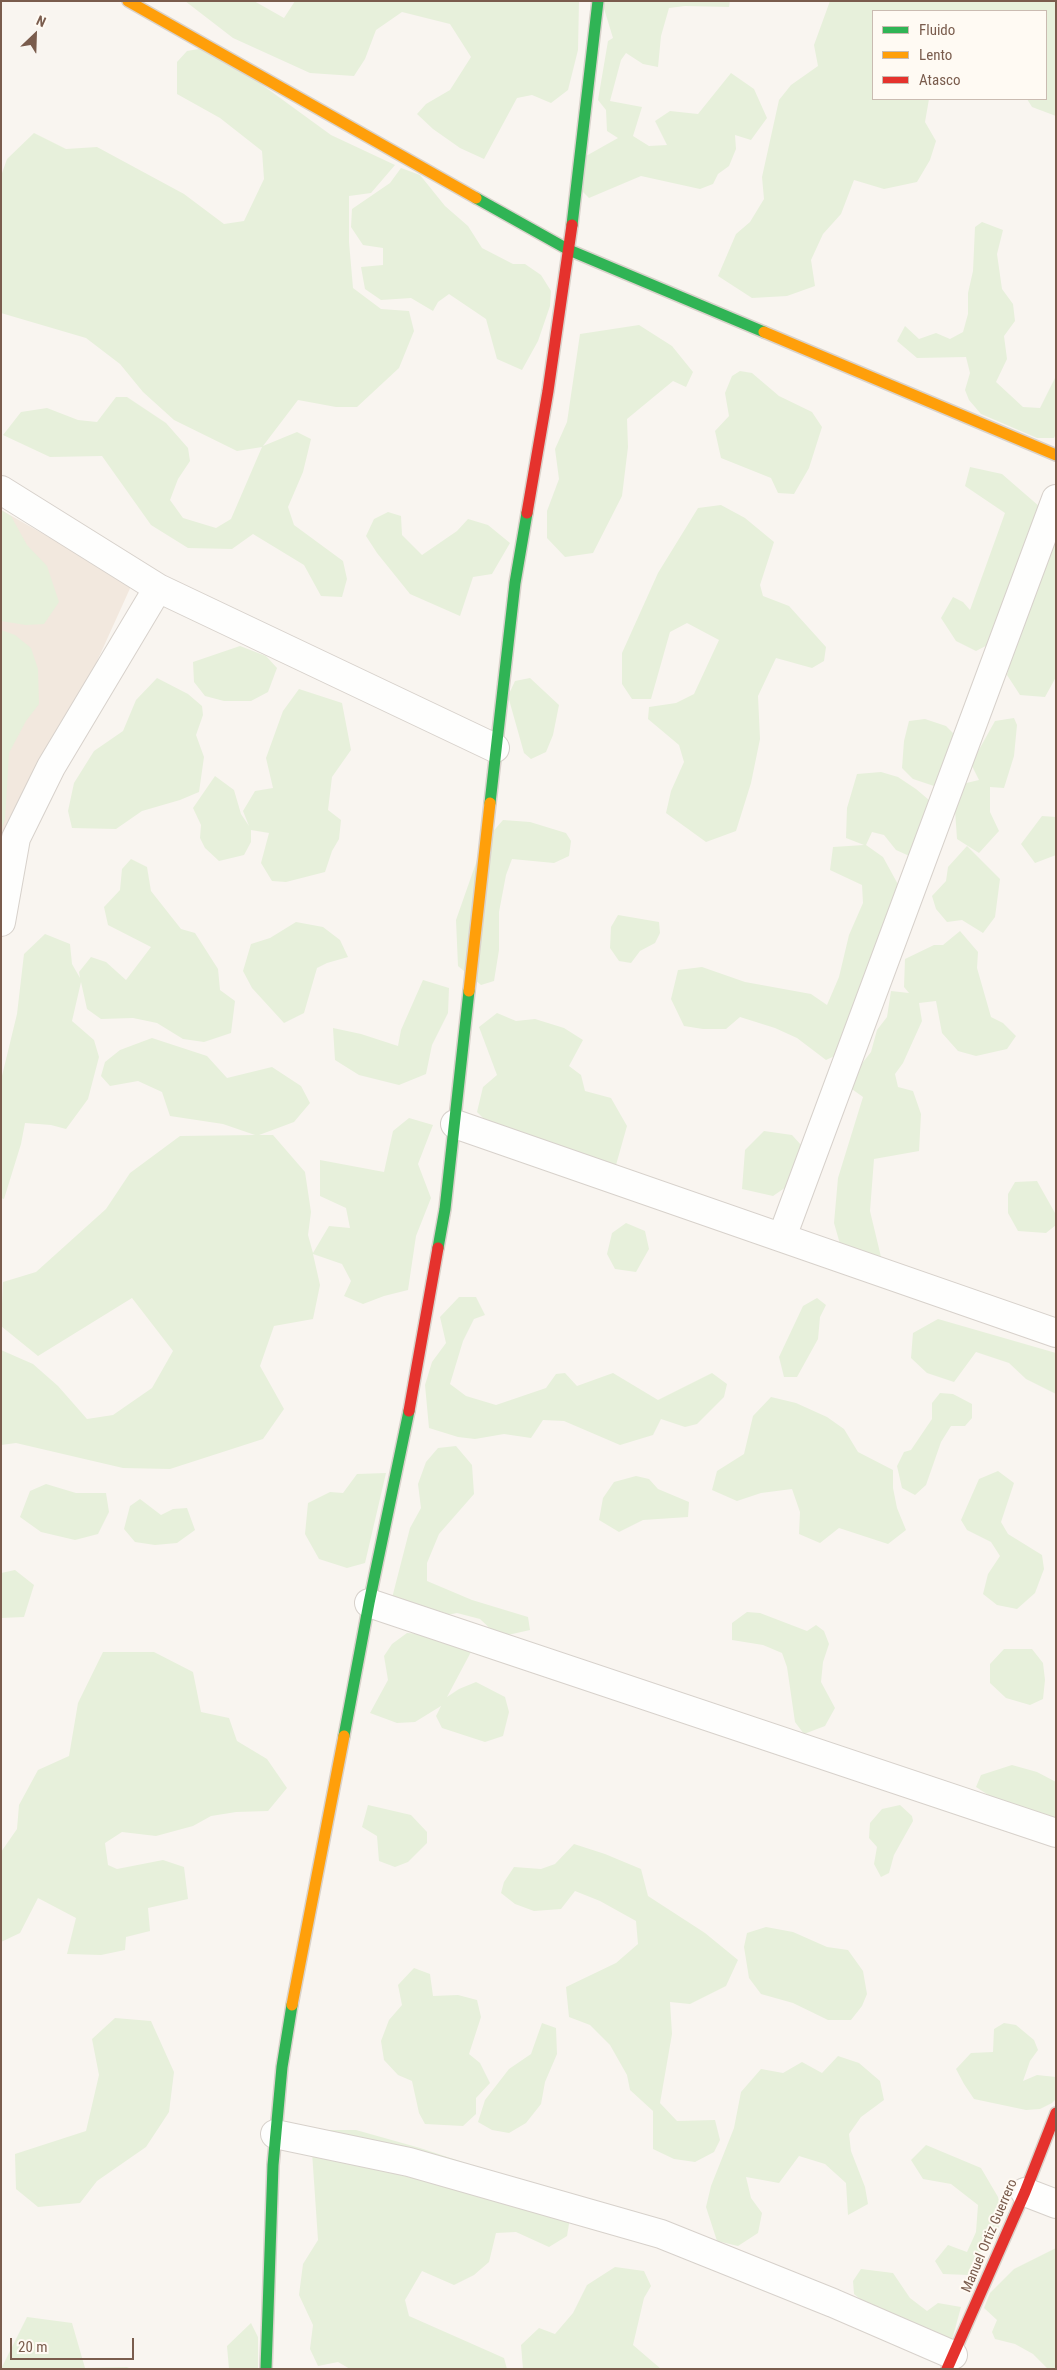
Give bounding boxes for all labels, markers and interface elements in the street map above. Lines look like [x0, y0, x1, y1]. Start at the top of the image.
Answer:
north arrow [10, 10, 60, 60]
legend [872, 10, 1047, 100]
text: N [34, 12, 48, 30]
text: Fluido [919, 21, 955, 39]
text: Lento [919, 46, 952, 64]
text: Atasco [919, 71, 960, 89]
street label: Manuel Ortiz Guerrero [959, 2177, 1021, 2295]
scale bar [12, 2328, 136, 2360]
text: 20 m [18, 2338, 48, 2356]

